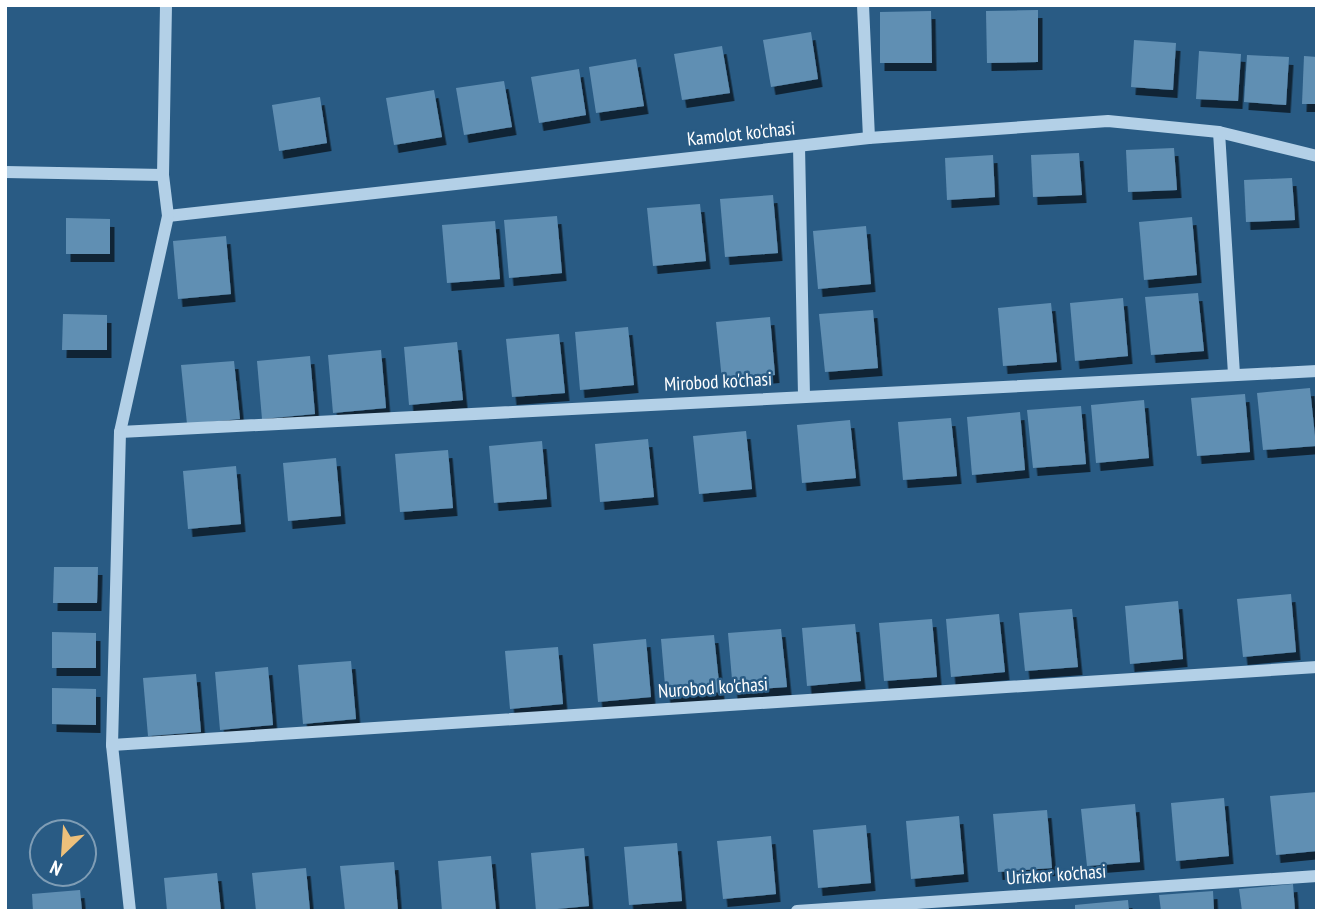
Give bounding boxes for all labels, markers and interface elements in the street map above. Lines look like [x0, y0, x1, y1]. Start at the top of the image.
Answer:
street label: Kamolot ko'chasi [686, 115, 796, 151]
street label: Mirobod ko'chasi [663, 366, 773, 396]
street label: Nurobod ko'chasi [657, 671, 769, 703]
north arrow [28, 818, 98, 888]
text: N [46, 855, 66, 881]
street label: Urizkor ko'chasi [1005, 859, 1107, 889]

